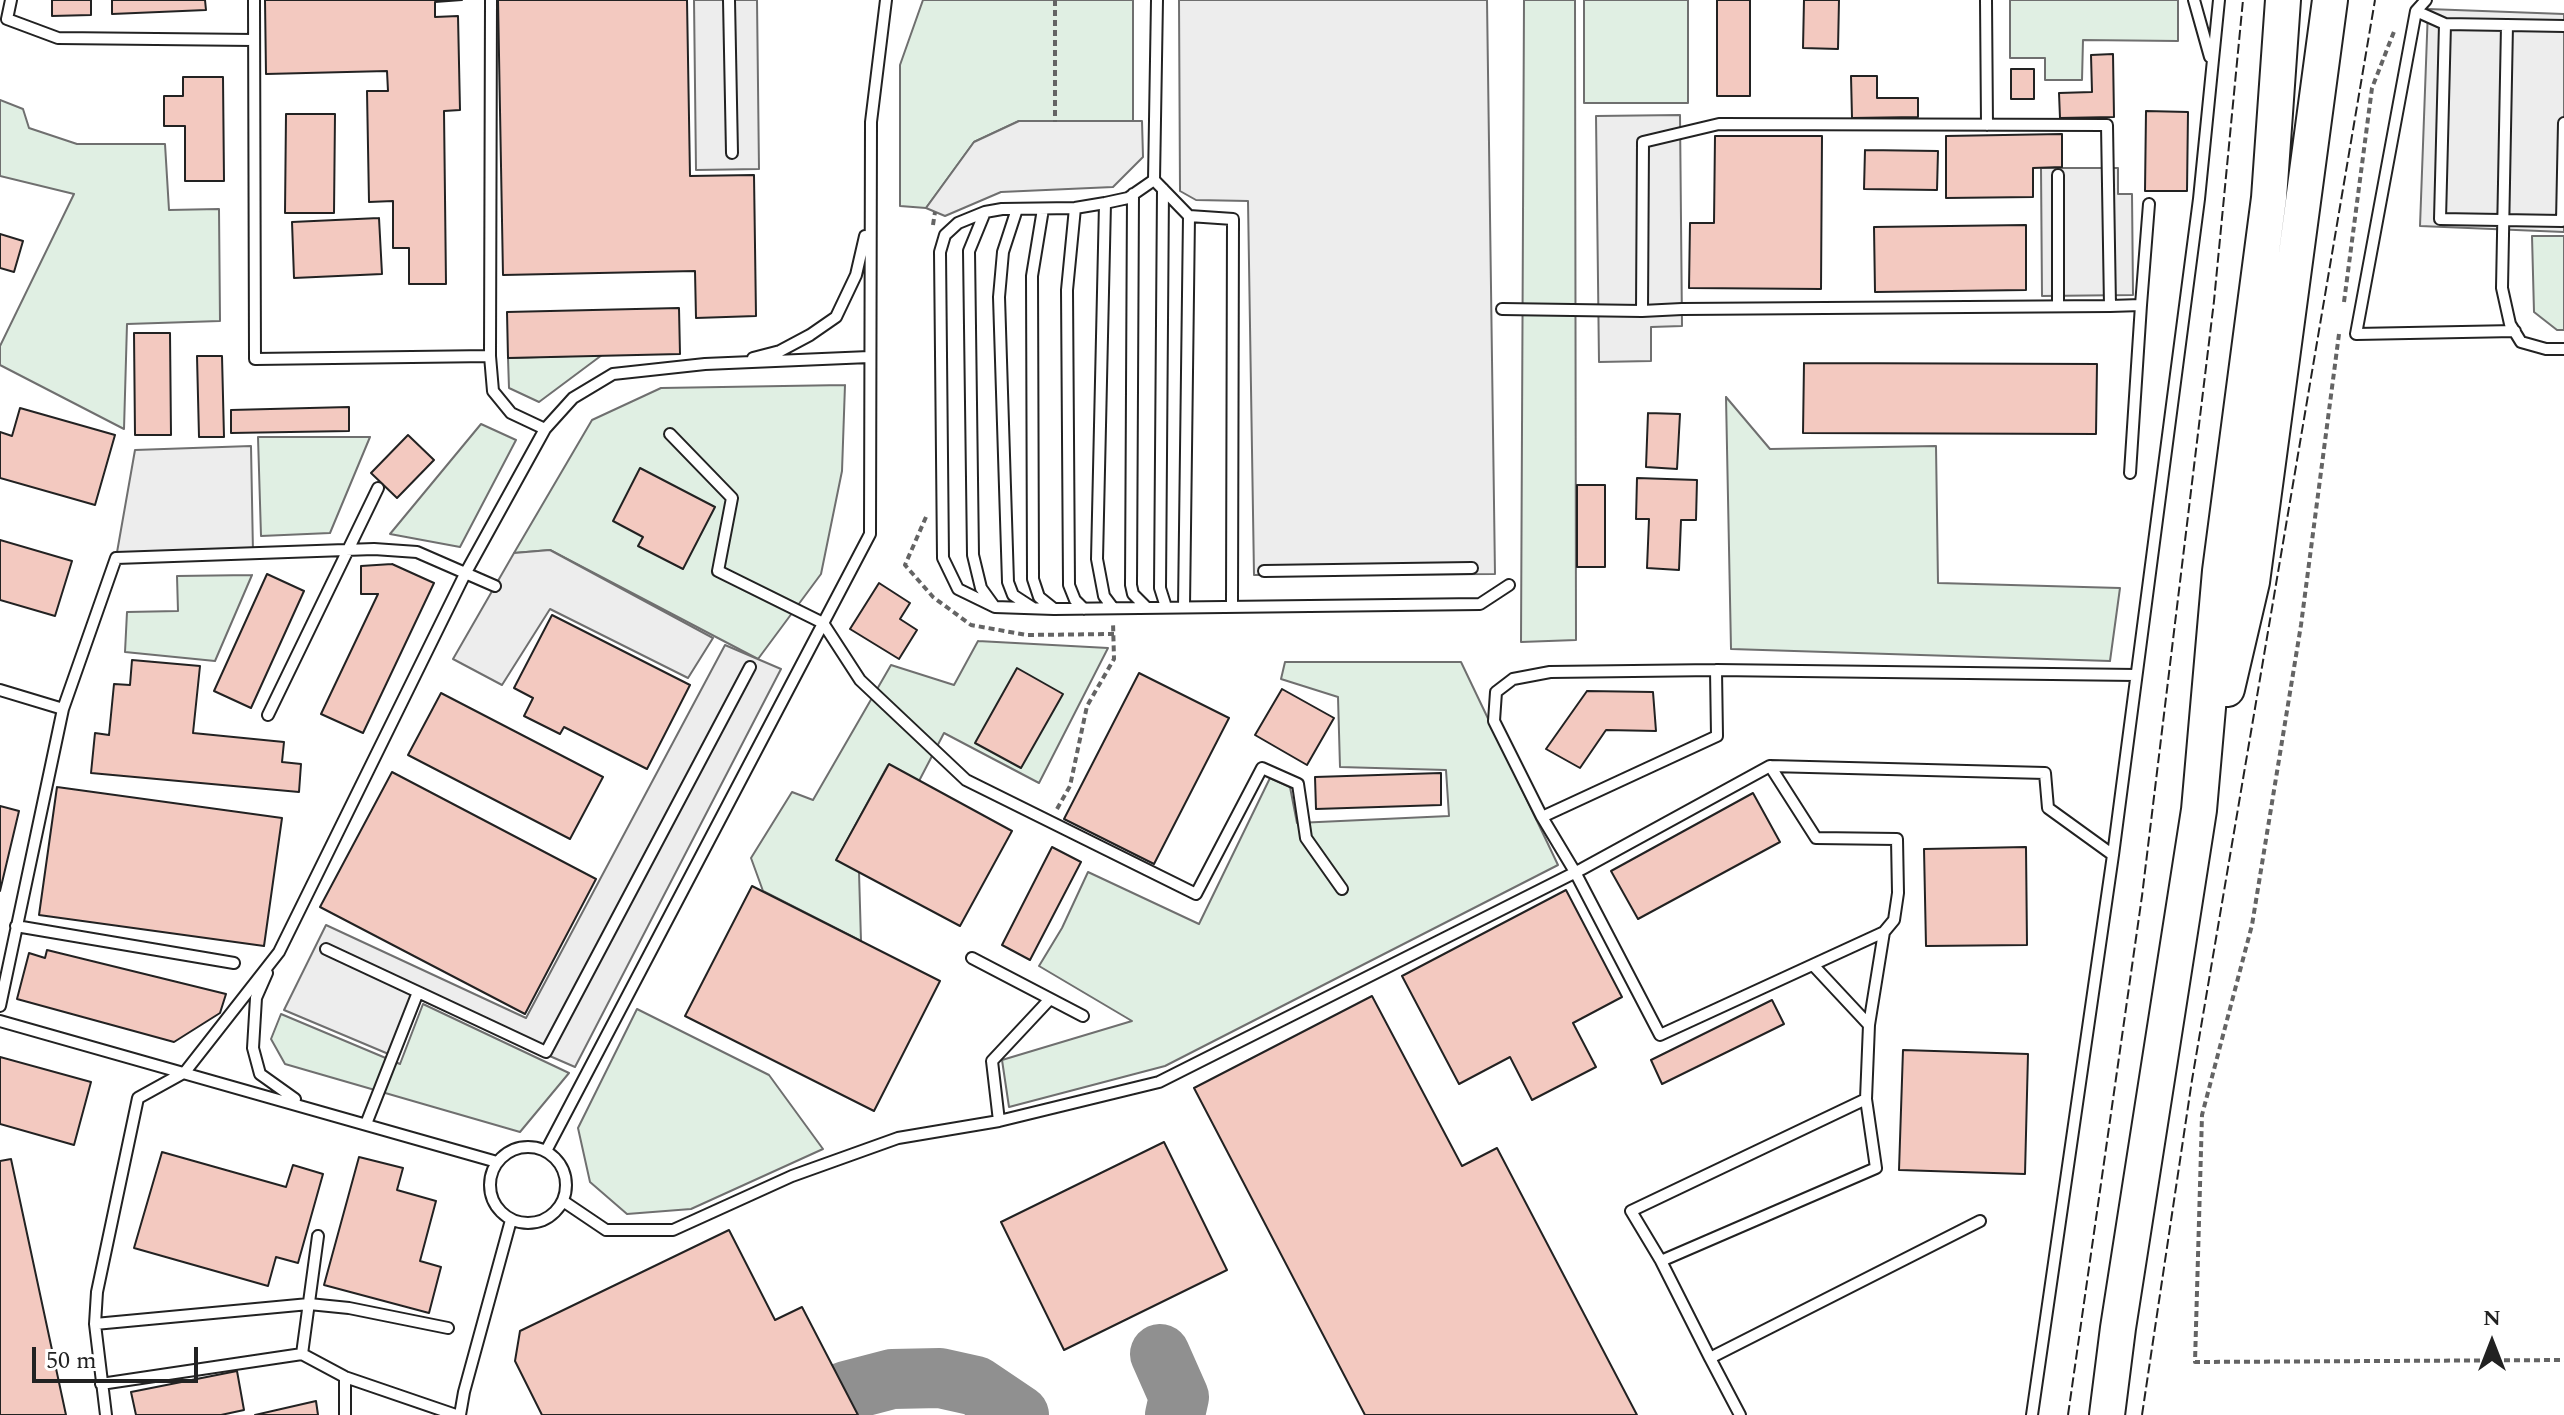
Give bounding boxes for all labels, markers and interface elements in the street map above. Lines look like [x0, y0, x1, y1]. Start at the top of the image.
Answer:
text: N [2483, 1302, 2501, 1335]
north arrow [2452, 1303, 2532, 1383]
scale bar [36, 1331, 202, 1381]
text: 50 m [46, 1343, 97, 1379]

